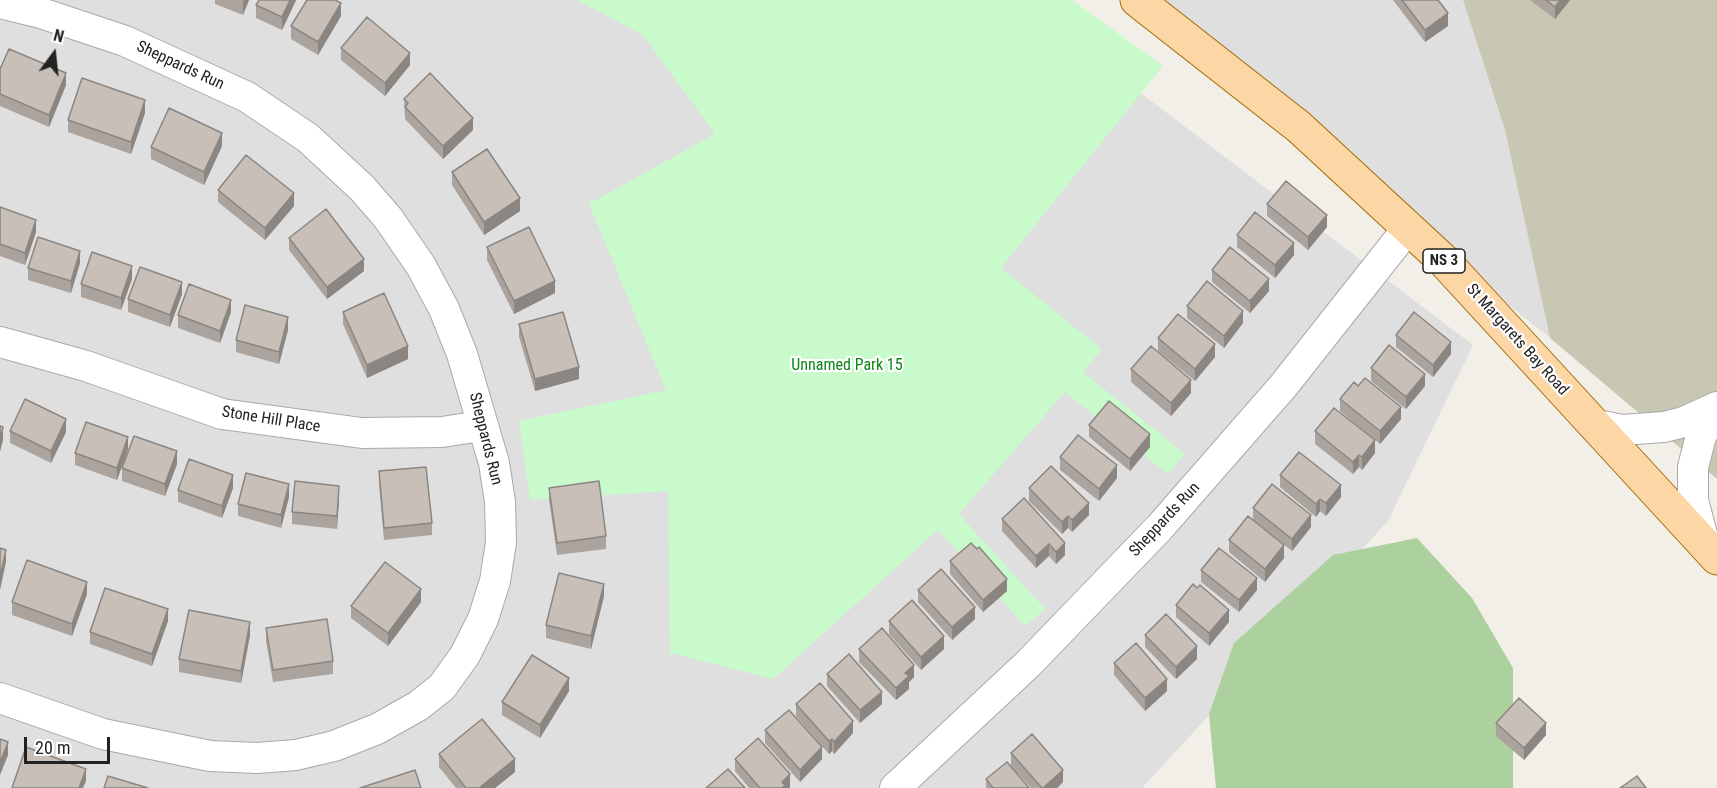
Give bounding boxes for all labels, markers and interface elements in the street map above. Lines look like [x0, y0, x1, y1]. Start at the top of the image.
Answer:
north arrow [24, 24, 84, 84]
text: N [52, 26, 66, 47]
street label: Sheppards Run [133, 37, 227, 95]
road number: NS 3 [1423, 249, 1465, 273]
street label: St Margarets Bay Road [1462, 280, 1572, 400]
park label: Unnamed Park 15 [791, 356, 903, 376]
street label: Sheppards Run [464, 391, 506, 487]
street label: Stone Hill Place [220, 403, 322, 437]
street label: Sheppards Run [1126, 479, 1204, 561]
scale bar [27, 725, 112, 763]
text: 20 m [35, 737, 70, 758]

